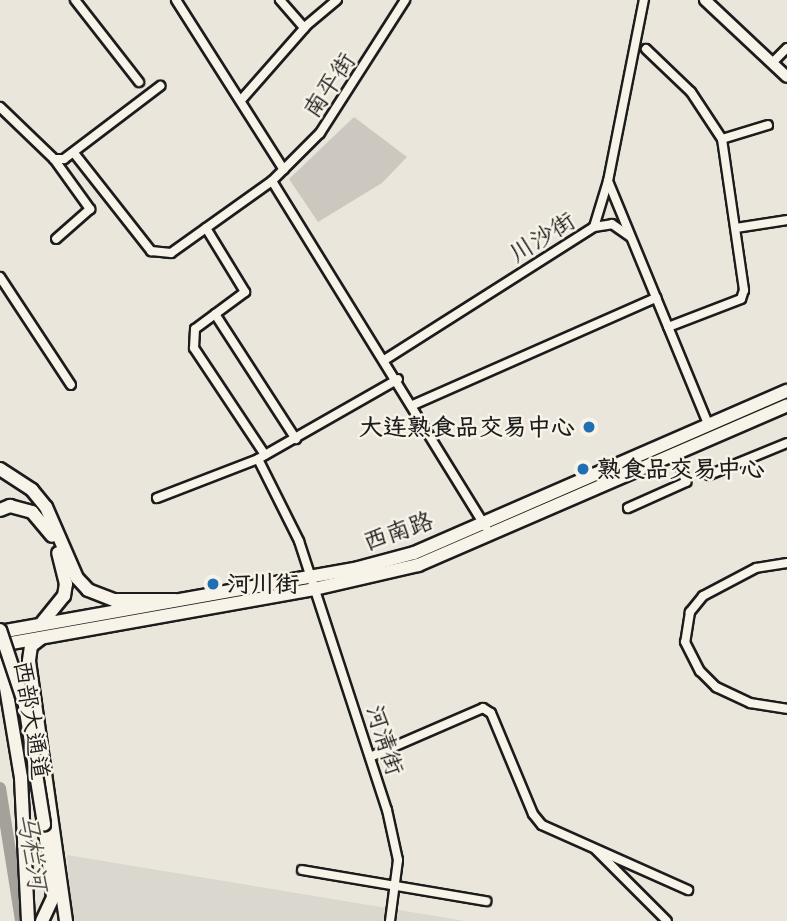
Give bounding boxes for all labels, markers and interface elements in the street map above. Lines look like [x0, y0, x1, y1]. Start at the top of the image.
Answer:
street label: 南平街 [297, 47, 361, 123]
street label: 川沙街 [504, 206, 580, 268]
place label: 大连熟食品交易中心 [359, 413, 575, 441]
marker: 大连熟食品交易中心 [581, 419, 597, 435]
place label: 熟食品交易中心 [597, 455, 765, 483]
marker: 熟食品交易中心 [575, 461, 591, 477]
street label: 西南路 [359, 506, 437, 556]
place label: 河川街 [227, 570, 299, 598]
marker: 河川街 [205, 576, 221, 592]
street label: 西部大通道 [8, 658, 56, 782]
street label: 河清街 [360, 701, 410, 779]
water label: 马栏河 [11, 810, 55, 892]

